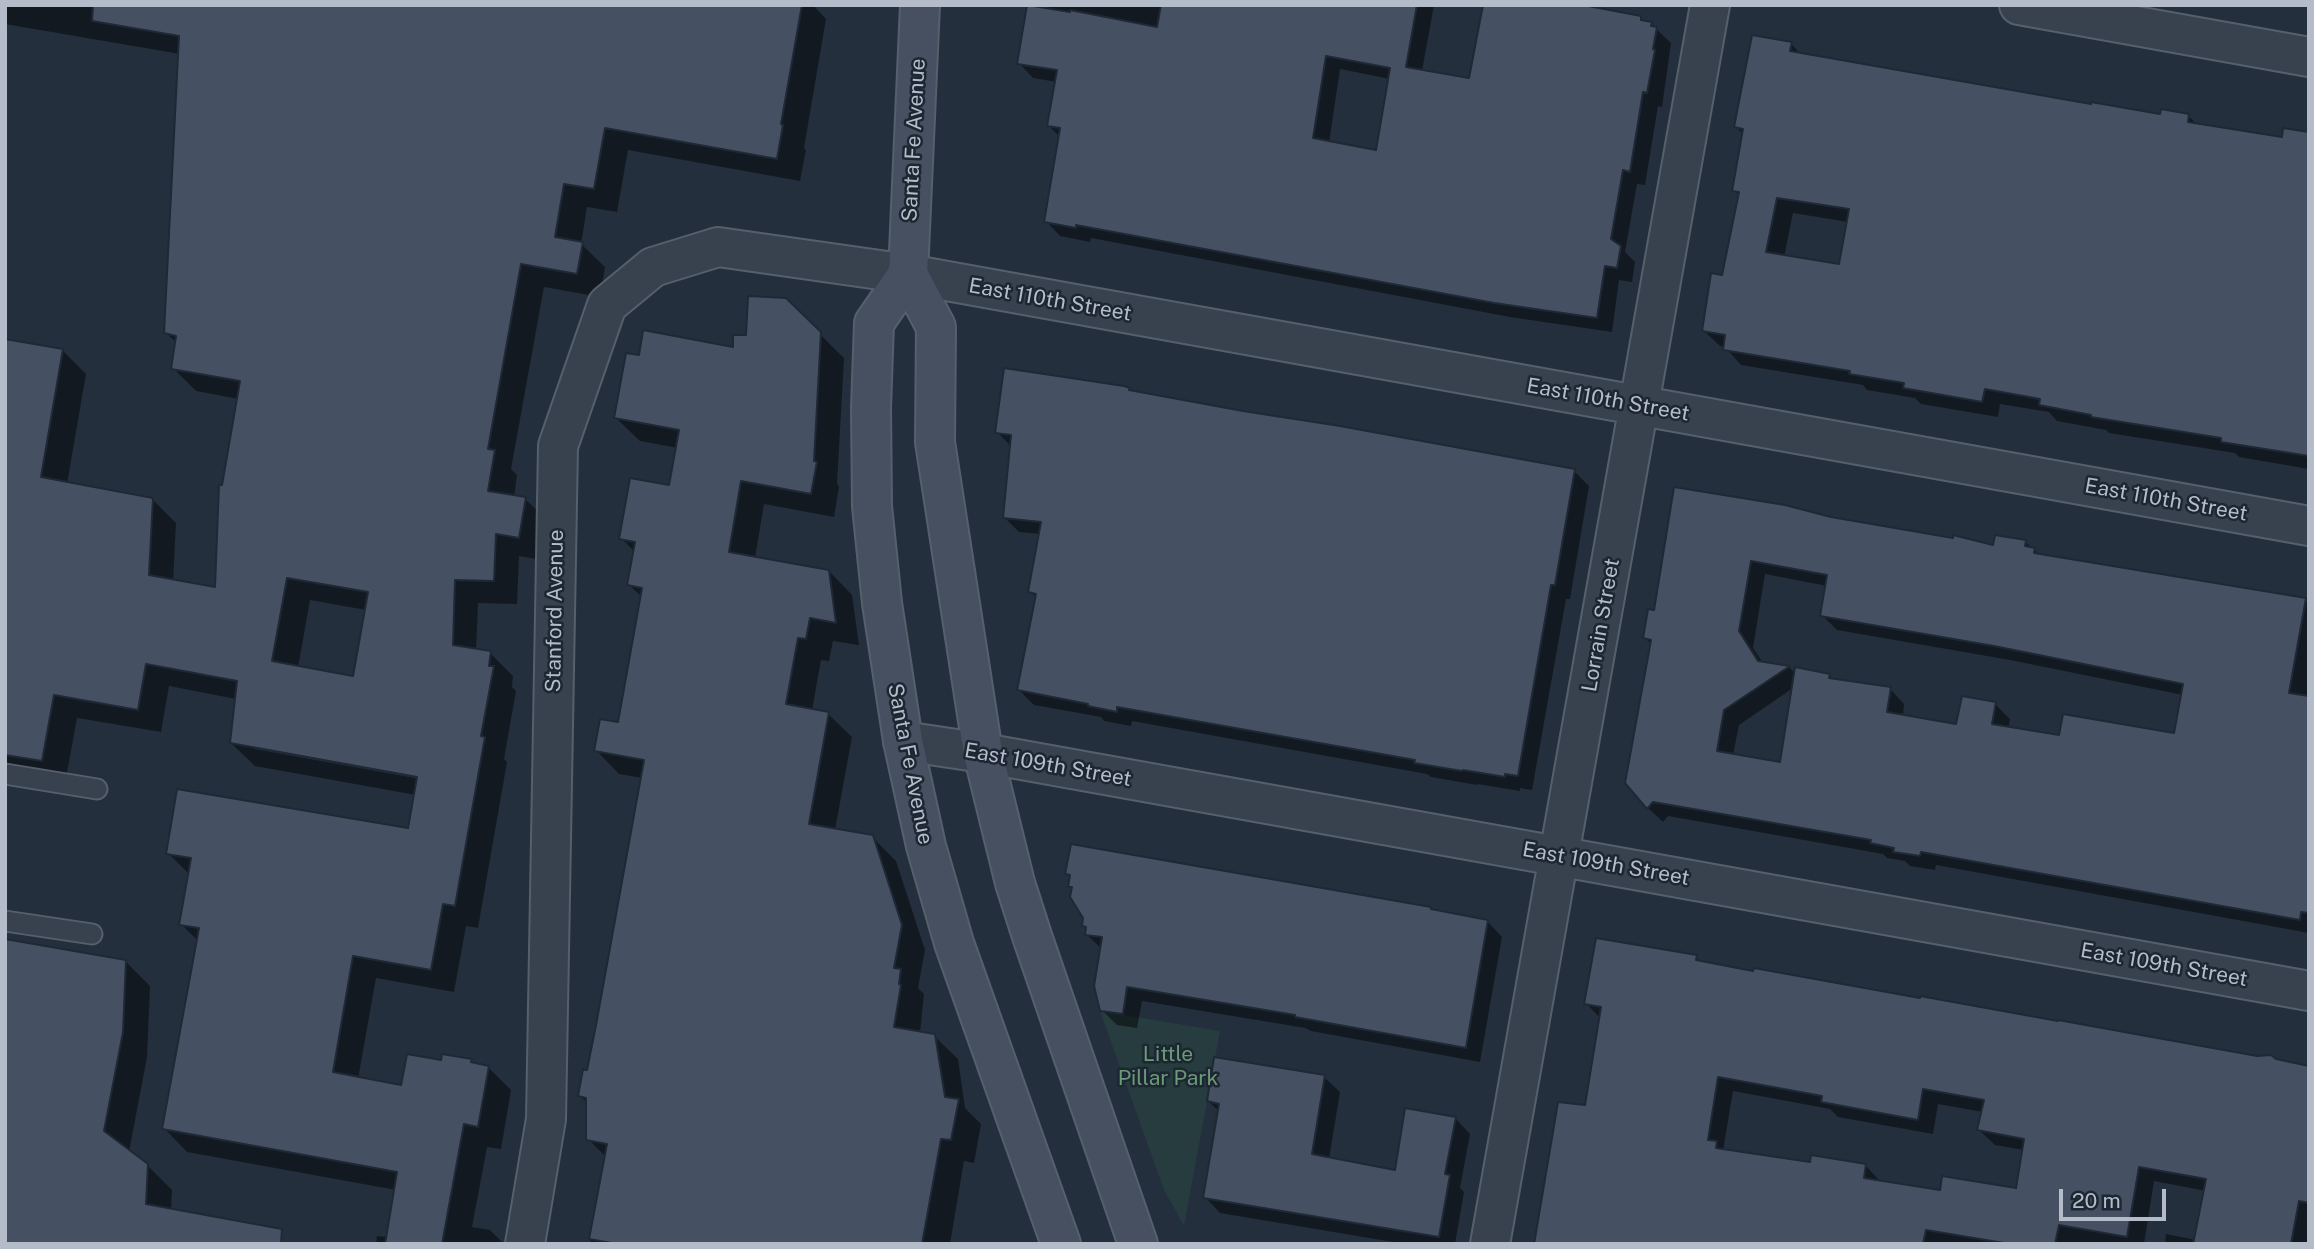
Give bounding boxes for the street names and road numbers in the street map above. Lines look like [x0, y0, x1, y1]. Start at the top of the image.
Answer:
street label: Santa Fe Avenue [897, 58, 931, 222]
street label: East 110th Street [967, 273, 1133, 327]
street label: East 110th Street [1525, 373, 1691, 427]
street label: East 110th Street [2083, 473, 2249, 527]
street label: Stanford Avenue [541, 529, 569, 693]
street label: Lorrain Street [1577, 556, 1625, 694]
street label: Santa Fe Avenue [882, 681, 938, 847]
street label: East 109th Street [963, 738, 1133, 792]
street label: East 109th Street [1521, 837, 1691, 891]
street label: East 109th Street [2079, 938, 2249, 992]

